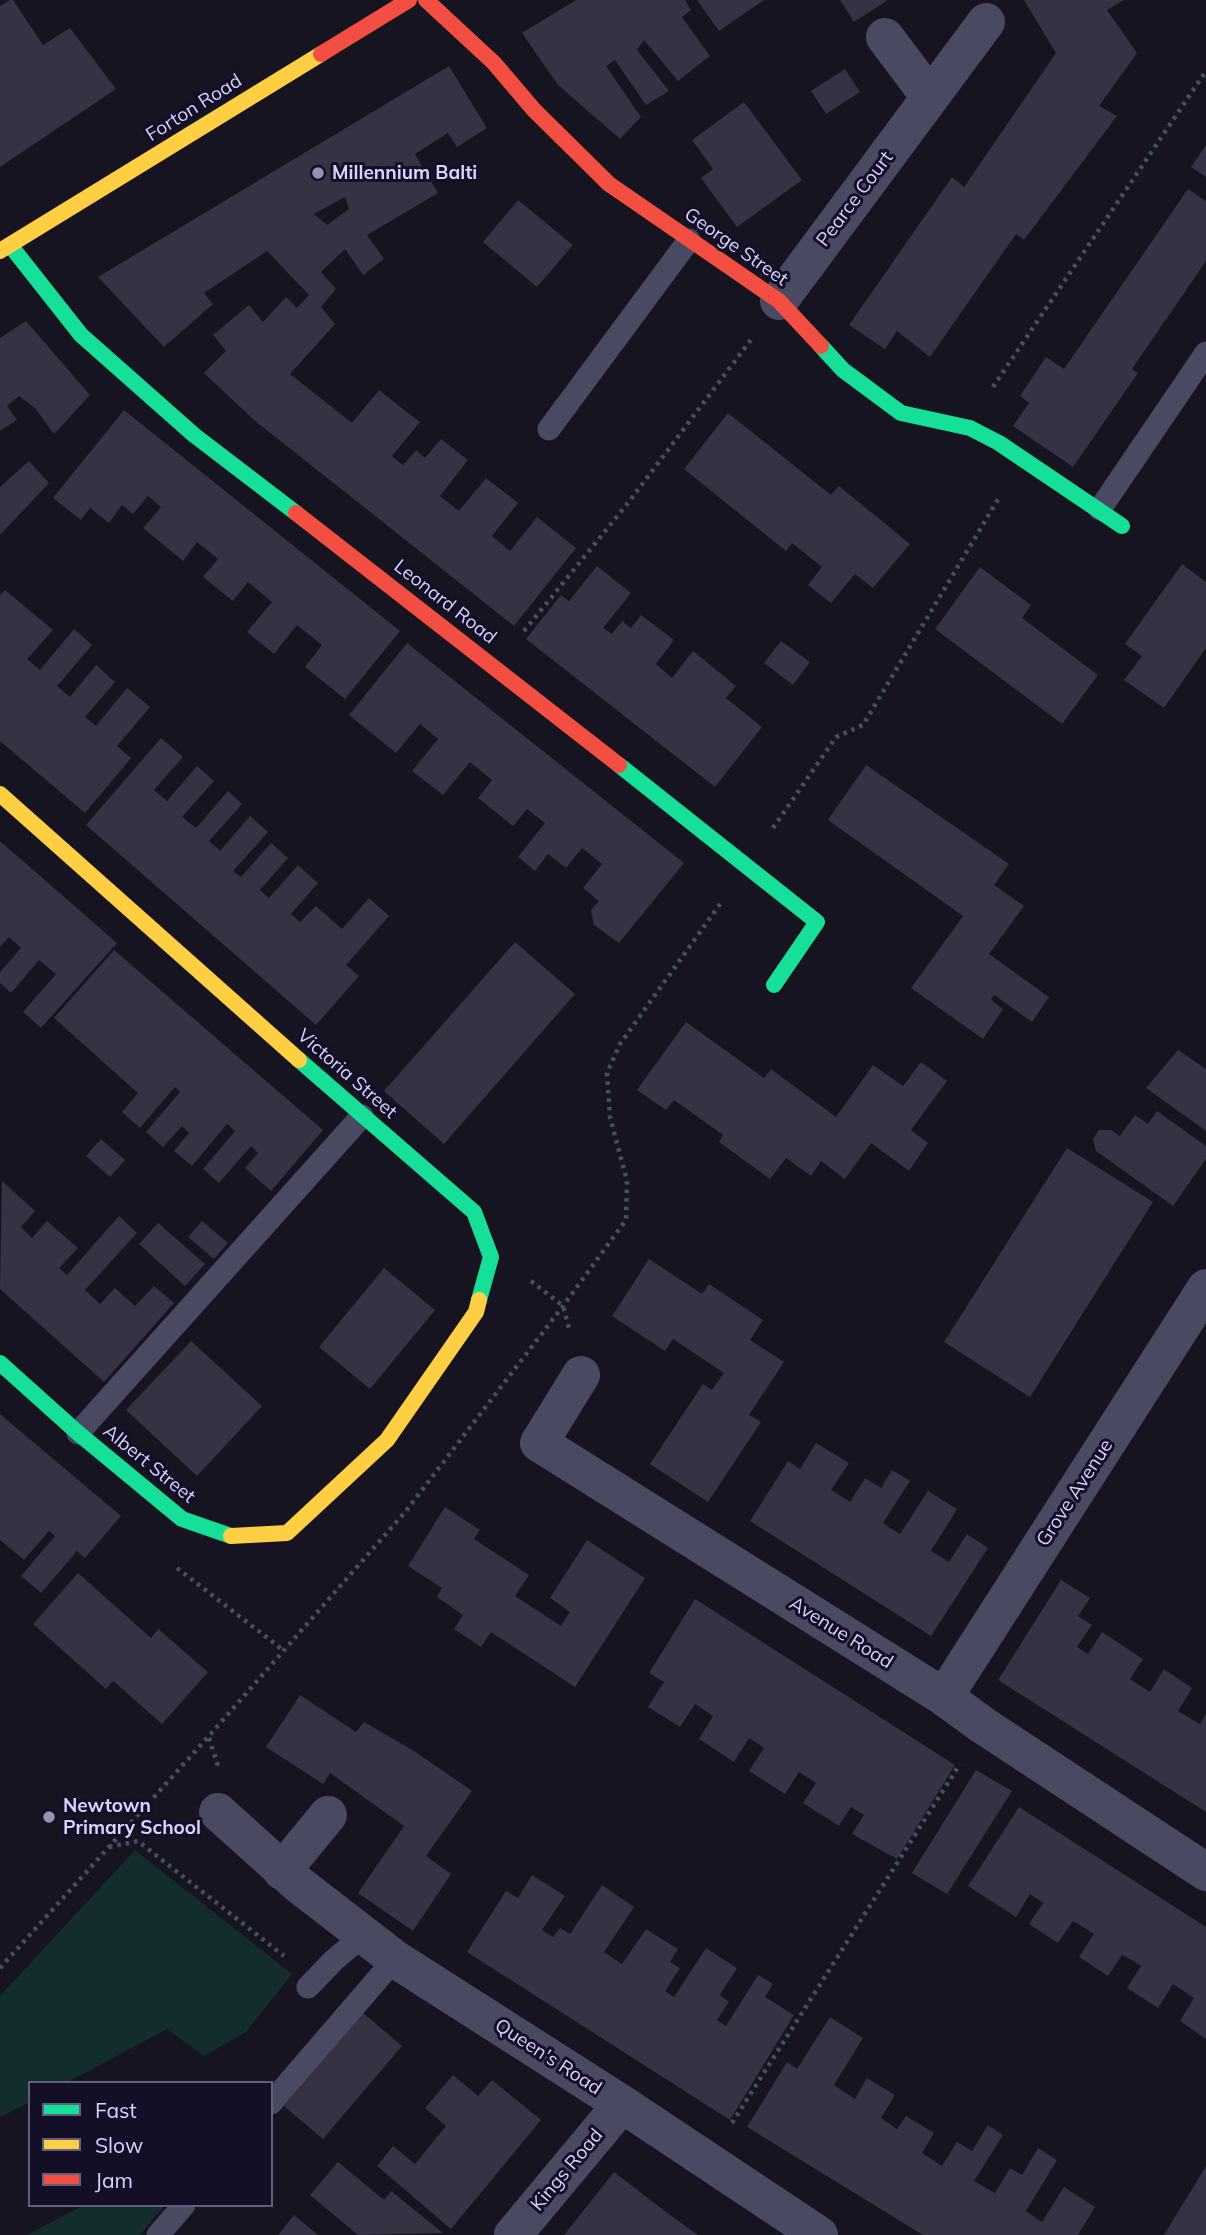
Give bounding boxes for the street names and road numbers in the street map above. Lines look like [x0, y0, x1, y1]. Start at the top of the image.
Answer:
street label: Forton Road [142, 70, 246, 146]
street label: Pearce Court [812, 147, 898, 251]
street label: George Street [680, 203, 792, 291]
street label: Leonard Road [389, 555, 501, 649]
street label: Victoria Street [292, 1024, 402, 1124]
street label: Albert Street [98, 1420, 200, 1508]
street label: Grove Avenue [1032, 1435, 1118, 1551]
street label: Avenue Road [785, 1592, 897, 1674]
street label: Queen's Road [490, 2014, 606, 2100]
street label: Kings Road [526, 2124, 608, 2216]

